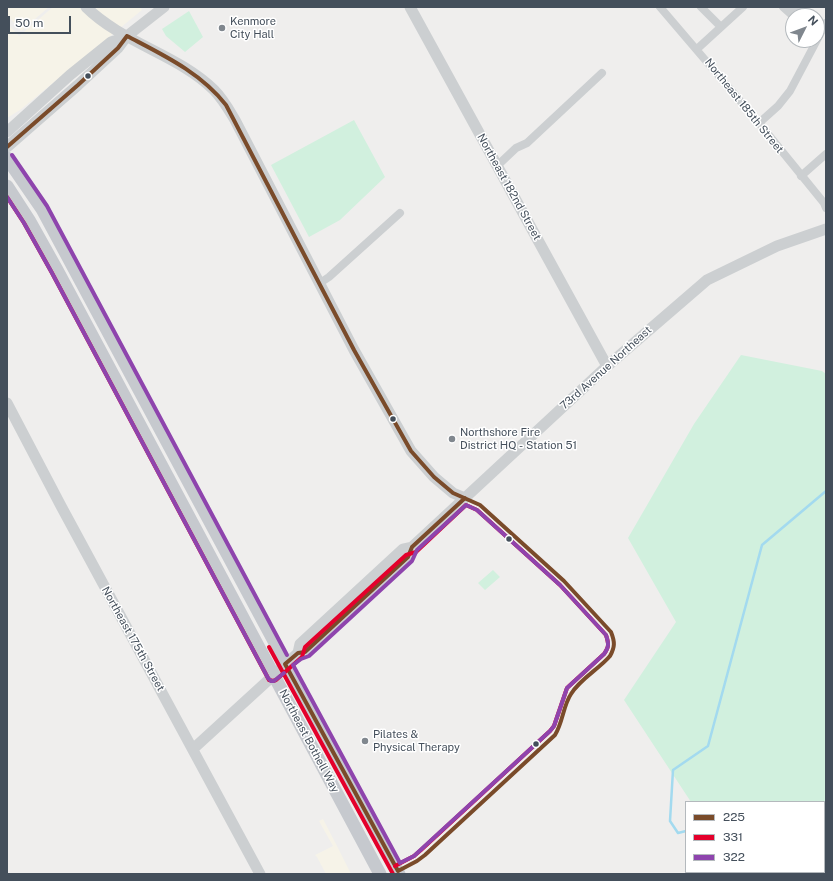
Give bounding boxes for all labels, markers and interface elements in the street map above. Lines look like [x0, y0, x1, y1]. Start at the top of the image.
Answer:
scale bar [10, 8, 73, 34]
north arrow [785, 8, 825, 48]
text: N [806, 13, 821, 28]
place label: Kenmore City Hall [230, 15, 276, 41]
text: 50 m [15, 16, 43, 30]
marker: Kenmore City Hall [217, 23, 227, 33]
street label: Northeast 185th Street [702, 56, 786, 156]
unlabelled marker [83, 71, 93, 81]
street label: Northeast 182nd Street [474, 131, 544, 243]
street label: 73rd Avenue Northeast [558, 324, 654, 412]
unlabelled marker [388, 414, 398, 424]
place label: Northshore Fire District HQ - Station 51 [460, 426, 577, 452]
marker: Northshore Fire District HQ - Station 51 [447, 434, 457, 444]
unlabelled marker [504, 534, 514, 544]
street label: Northeast 175th Street [99, 584, 167, 694]
street label: Northeast Bothell Way [276, 687, 342, 795]
place label: Pilates & Physical Therapy [373, 728, 460, 754]
marker: Pilates & Physical Therapy [360, 736, 370, 746]
unlabelled marker [531, 739, 541, 749]
legend [685, 801, 825, 873]
text: 225 [723, 810, 745, 824]
text: 331 [723, 830, 743, 844]
text: 322 [723, 850, 745, 864]

